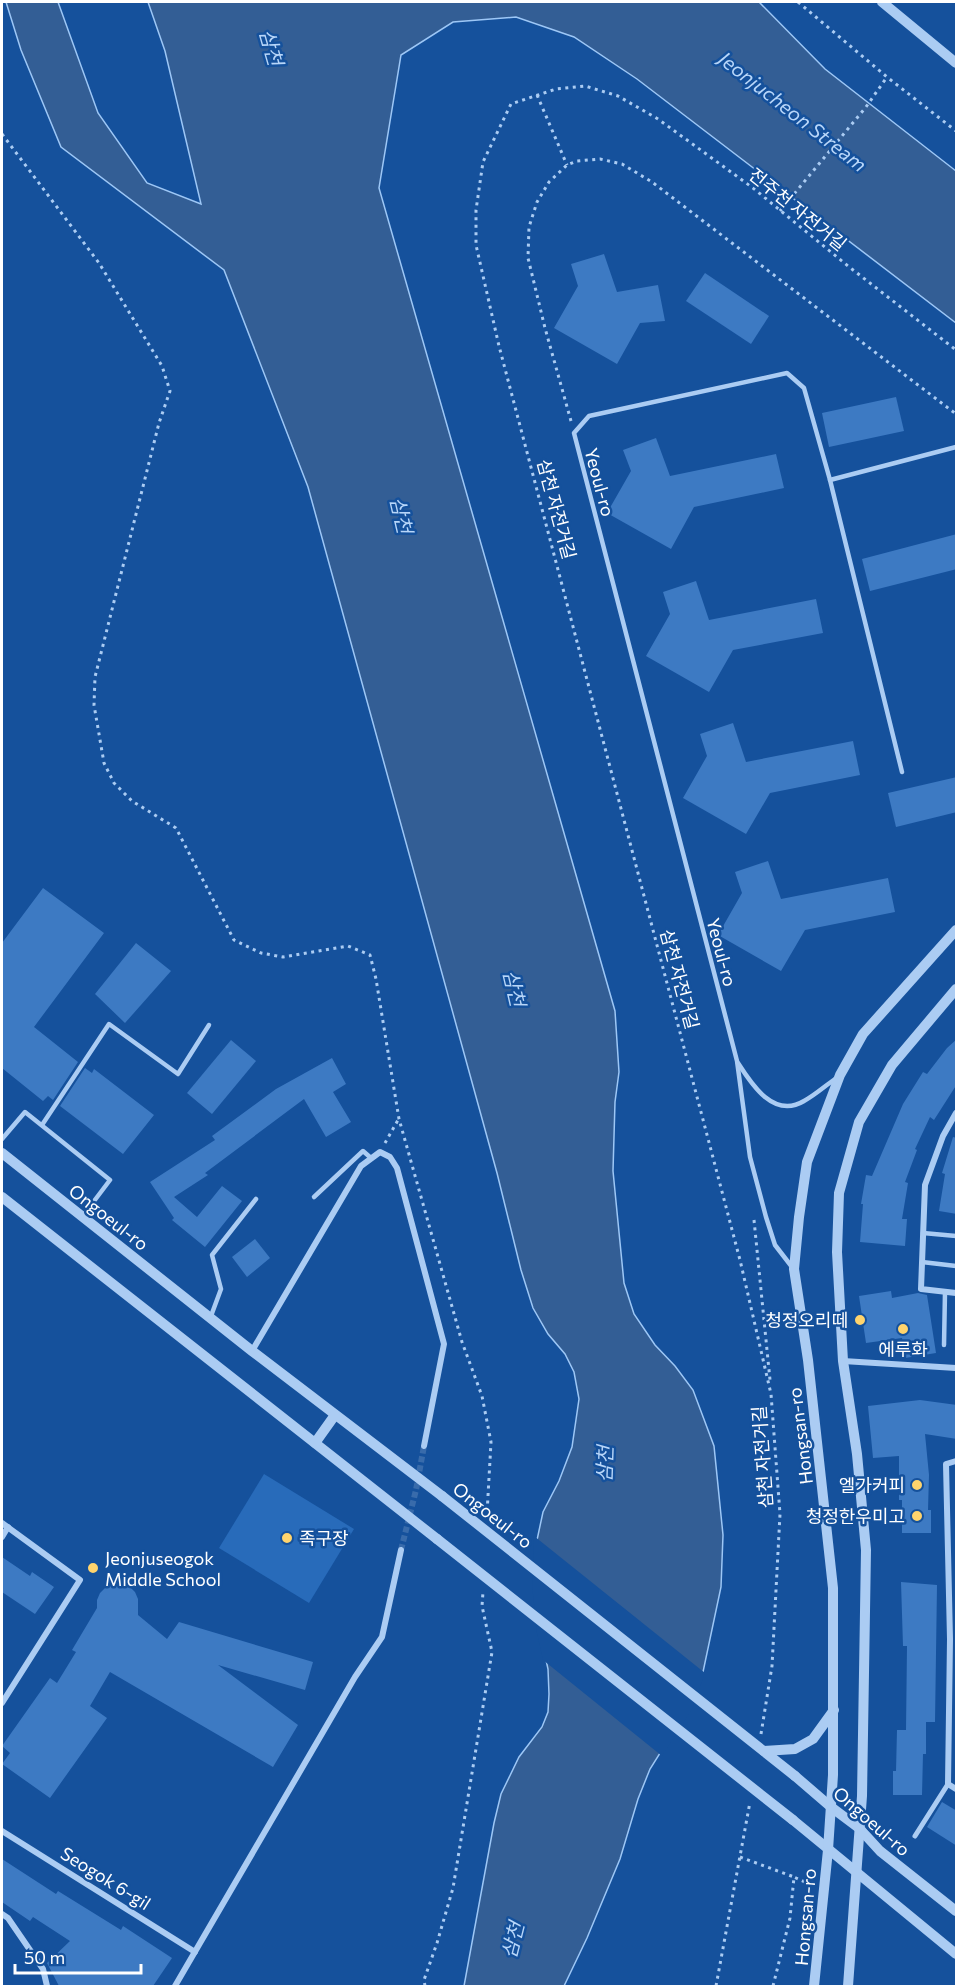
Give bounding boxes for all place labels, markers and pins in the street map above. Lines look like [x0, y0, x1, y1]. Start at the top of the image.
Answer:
place label: 청정오리떼 [765, 1309, 848, 1331]
marker: 청정오리떼 [853, 1313, 867, 1327]
marker: 에루화 [896, 1322, 910, 1336]
place label: 에루화 [878, 1338, 928, 1360]
place label: 엘가커피 [839, 1474, 905, 1496]
marker: 엘가커피 [910, 1478, 924, 1492]
place label: 청정한우미고 [806, 1505, 905, 1527]
marker: 청정한우미고 [910, 1509, 924, 1523]
place label: 족구장 [299, 1527, 349, 1549]
marker: 족구장 [280, 1531, 294, 1545]
place label: Jeonjuseogok Middle School [105, 1547, 221, 1590]
marker: Jeonjuseogok Middle School [86, 1561, 100, 1575]

